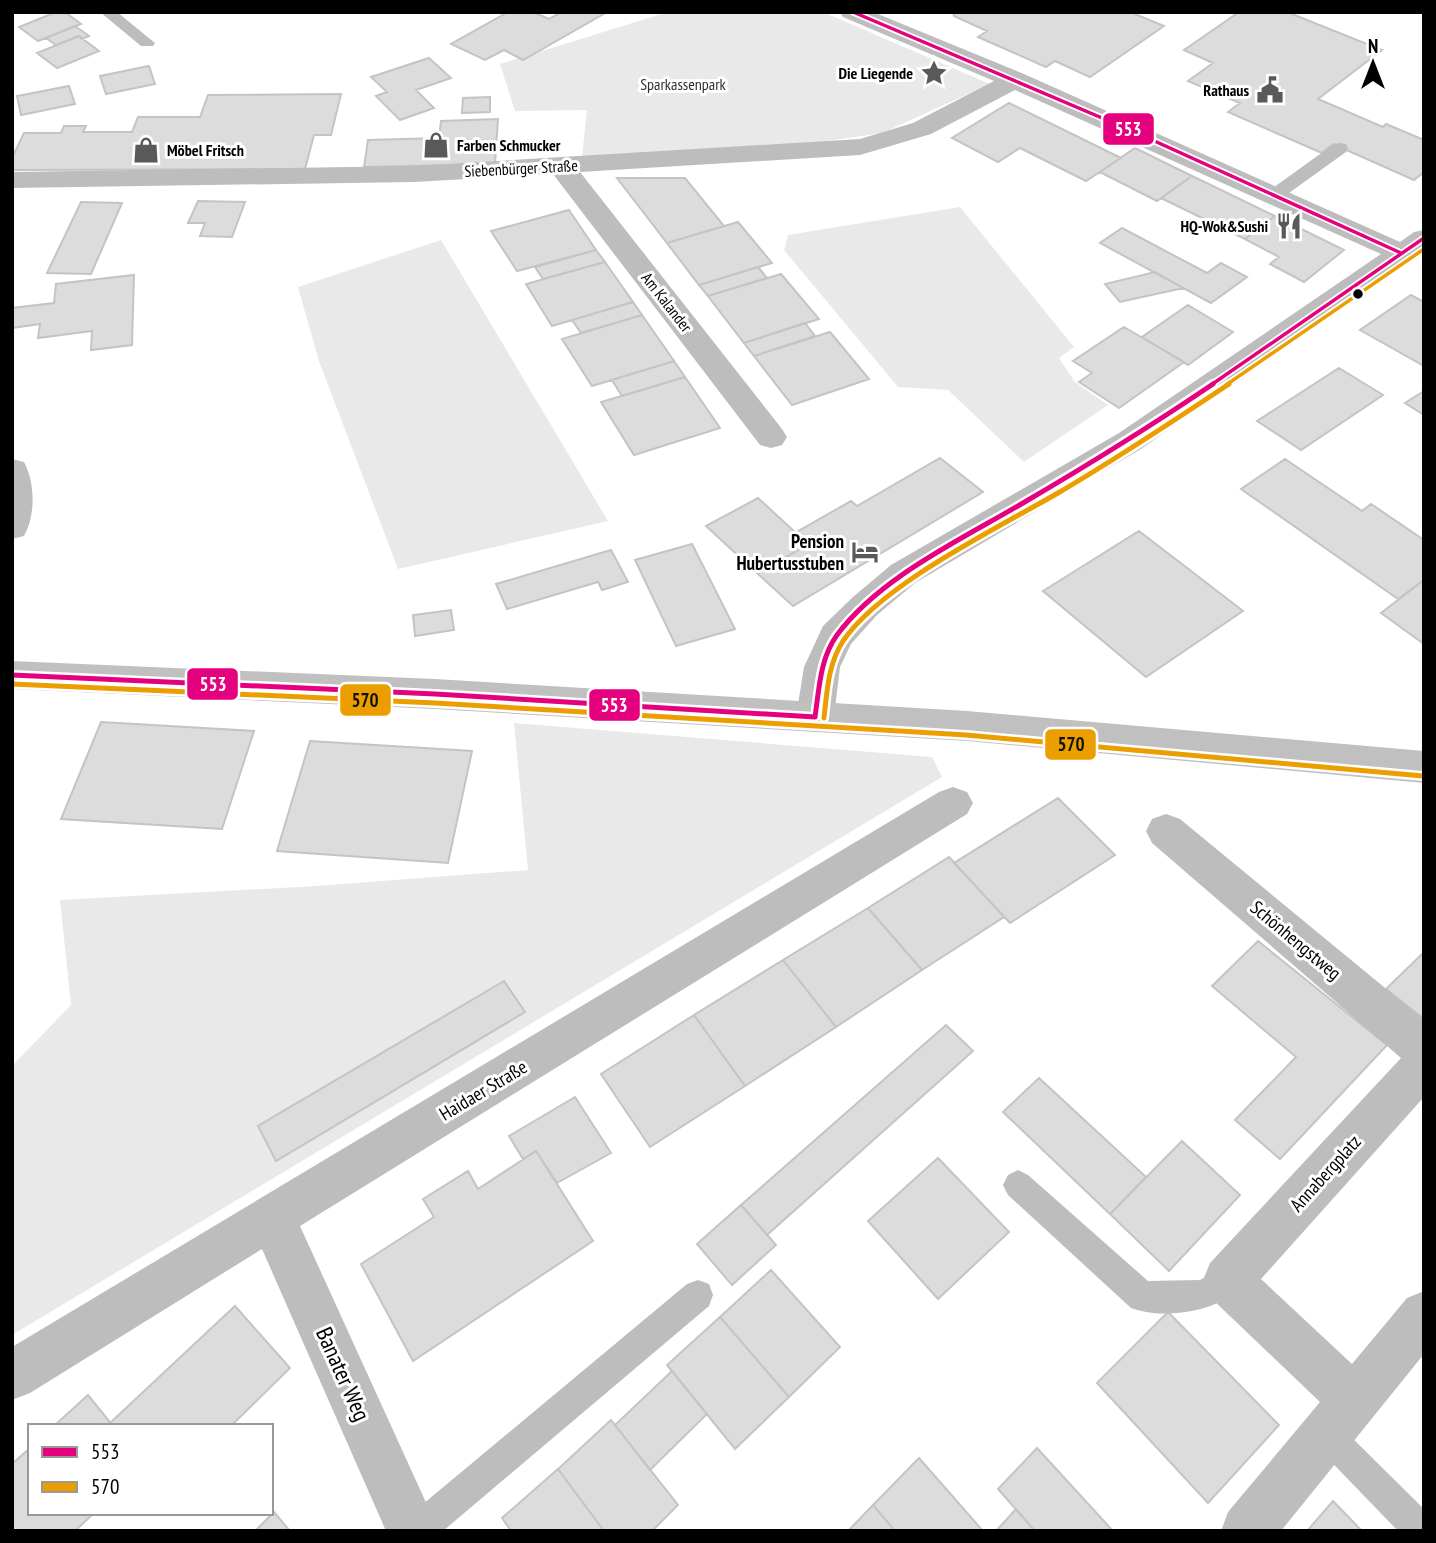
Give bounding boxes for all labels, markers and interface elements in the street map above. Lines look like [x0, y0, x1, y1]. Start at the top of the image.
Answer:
north arrow [1338, 28, 1408, 98]
text: N [1368, 34, 1378, 58]
place icon: Die Liegende [919, 58, 949, 88]
place label: Die Liegende [838, 63, 913, 83]
park label: Sparkassenpark [640, 74, 727, 94]
public building icon: Rathaus [1255, 75, 1285, 105]
place label: Rathaus [1203, 80, 1249, 100]
line badge: 553 [1102, 112, 1155, 146]
text: 553 [1114, 117, 1142, 141]
shop icon: Farben Schmucker [421, 130, 451, 160]
shop icon: Möbel Fritsch [131, 135, 161, 165]
place label: Farben Schmucker [457, 135, 561, 155]
place label: Möbel Fritsch [167, 140, 244, 160]
street label: Siebenbürger Straße [464, 155, 578, 181]
restaurant icon: HQ-Wok&Sushi [1274, 211, 1304, 241]
place label: HQ-Wok&Sushi [1180, 216, 1268, 236]
street label: Am Kalander [637, 268, 697, 336]
unlabelled marker [1351, 287, 1365, 301]
place label: Pension Hubertusstuben [736, 529, 844, 575]
hotel icon: Pension Hubertusstuben [850, 537, 880, 567]
line badge: 553 [186, 667, 239, 701]
text: 553 [199, 672, 227, 696]
line badge: 570 [339, 683, 392, 717]
text: 570 [351, 688, 379, 712]
line badge: 553 [588, 688, 641, 722]
text: 553 [600, 693, 628, 717]
line badge: 570 [1044, 728, 1097, 761]
text: 570 [1057, 732, 1085, 756]
street label: Schönhengstweg [1246, 895, 1346, 985]
street label: Haidaer Straße [435, 1054, 531, 1126]
street label: Annabergplatz [1284, 1130, 1366, 1216]
street label: Banater Weg [310, 1322, 377, 1425]
legend [28, 1424, 273, 1515]
text: 553 [91, 1438, 119, 1465]
text: 570 [91, 1473, 119, 1500]

